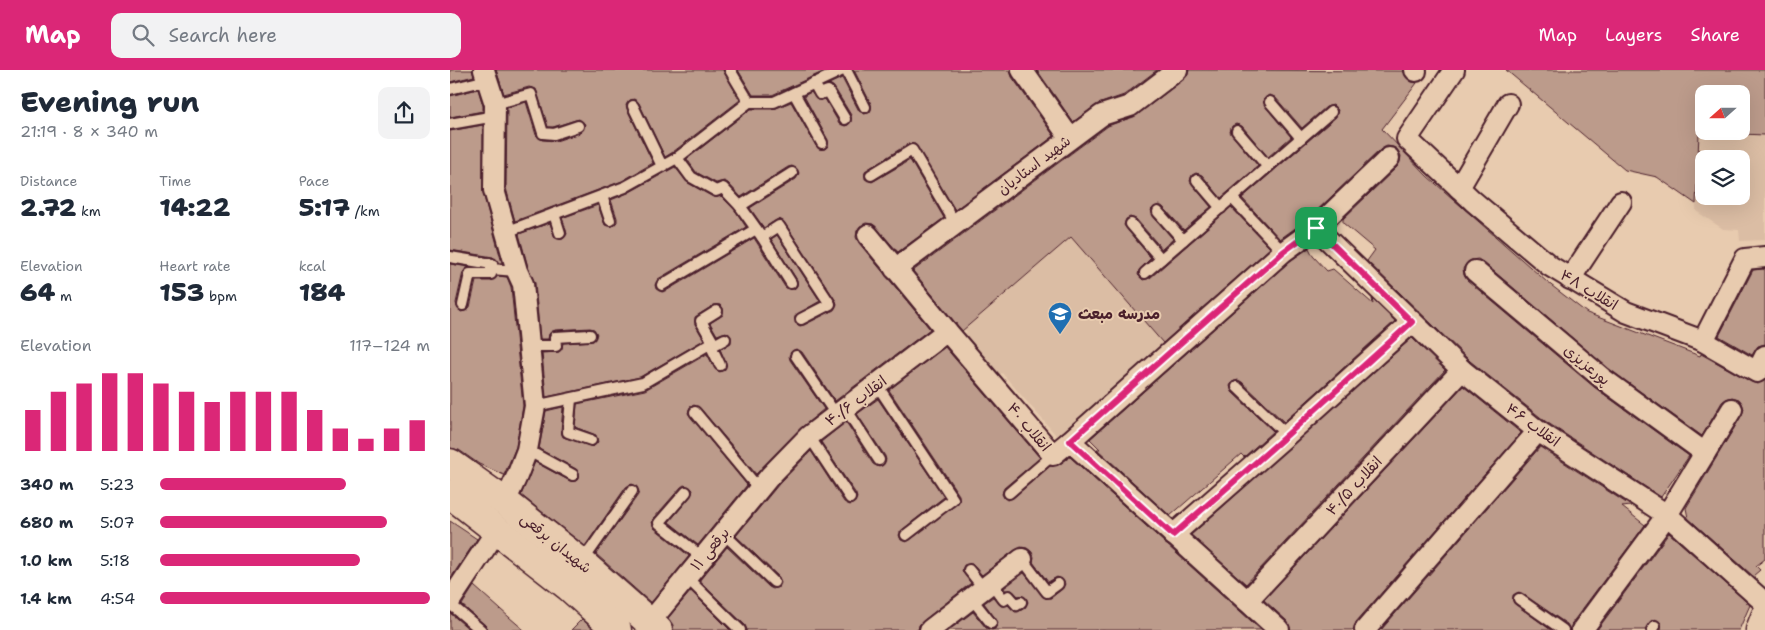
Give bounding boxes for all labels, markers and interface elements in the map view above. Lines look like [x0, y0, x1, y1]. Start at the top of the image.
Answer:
search box [111, 13, 461, 58]
text: Map [25, 19, 81, 51]
icon: search [129, 21, 157, 49]
text: Search here [169, 23, 277, 48]
text: Map [1539, 23, 1577, 47]
text: Layers [1605, 23, 1662, 47]
text: Share [1690, 23, 1740, 47]
text: Evening run [20, 83, 199, 121]
north arrow [1695, 85, 1750, 140]
map controls [1695, 85, 1750, 205]
button: share [378, 87, 430, 139]
text: 21:19 · 8 × 340 m [20, 121, 158, 142]
street label: شهید استادیان [993, 131, 1075, 199]
button: layers [1695, 150, 1750, 205]
text: Distance [20, 172, 77, 190]
text: Time [159, 172, 191, 190]
text: Pace [299, 172, 329, 190]
text: 2.72 [20, 190, 76, 224]
text: 14:22 [159, 190, 230, 224]
text: 5:17 [299, 190, 350, 224]
text: km [76, 202, 101, 220]
text: /km [350, 202, 380, 220]
pin [1295, 207, 1337, 249]
icon: arrive [1302, 214, 1330, 242]
text: Elevation [20, 257, 83, 275]
text: Heart rate [159, 257, 231, 275]
text: kcal [299, 257, 326, 275]
street label: انقلاب ۴۸ [1556, 265, 1622, 315]
text: 64 [20, 275, 55, 309]
text: 153 [159, 275, 204, 309]
text: 184 [299, 275, 345, 309]
text: m [55, 287, 72, 305]
text: bpm [204, 287, 237, 305]
school or university icon: مدرسه مبعث [1047, 301, 1073, 335]
place label: مدرسه مبعث [1078, 304, 1160, 324]
text: Elevation [20, 335, 92, 356]
text: 117–124 m [349, 335, 430, 356]
street label: پورعزیزی [1560, 340, 1614, 390]
street label: انقلاب ۴۰/۶ [821, 371, 891, 431]
street label: انقلاب ۴۰ [1003, 398, 1055, 456]
street label: انقلاب ۴۶ [1502, 399, 1564, 451]
street label: انقلاب ۴۰/۵ [1321, 452, 1387, 520]
text: 340 m [20, 474, 74, 495]
text: 5:23 [100, 474, 134, 495]
street label: شهیدان برقعی [516, 508, 596, 578]
text: 680 m [20, 512, 73, 533]
text: 5:07 [100, 512, 135, 533]
street label: برقعی ۱۱ [686, 523, 734, 575]
text: 1.0 km [20, 550, 72, 571]
text: 5:18 [100, 550, 130, 571]
text: 1.4 km [20, 588, 72, 609]
text: 4:54 [100, 588, 135, 609]

